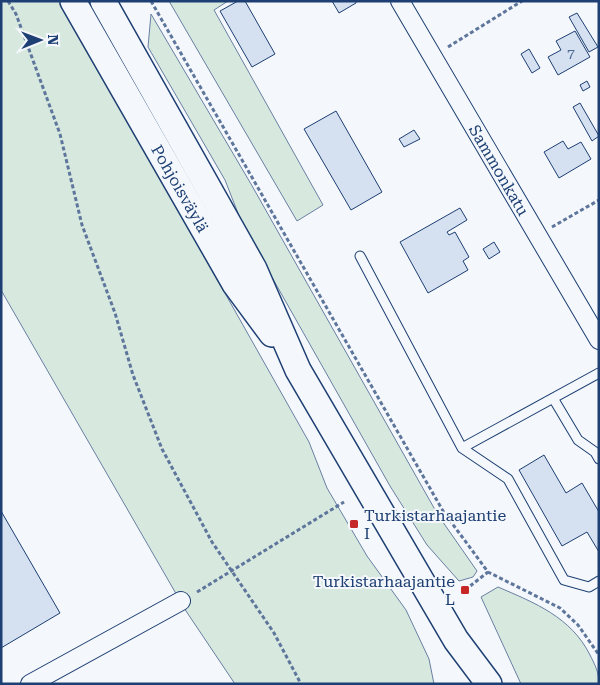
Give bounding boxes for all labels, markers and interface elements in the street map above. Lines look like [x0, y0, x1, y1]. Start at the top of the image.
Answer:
north arrow [15, 15, 65, 65]
text: N [45, 34, 61, 46]
house number: 7 [567, 45, 575, 61]
street label: Sammonkatu [465, 121, 533, 219]
street label: Pohjoisväylä [148, 141, 213, 236]
place label: Turkistarhaajantie I [364, 506, 506, 543]
marker: Turkistarhaajantie I [348, 518, 360, 530]
place label: Turkistarhaajantie L [313, 572, 455, 609]
marker: Turkistarhaajantie L [459, 584, 471, 596]

